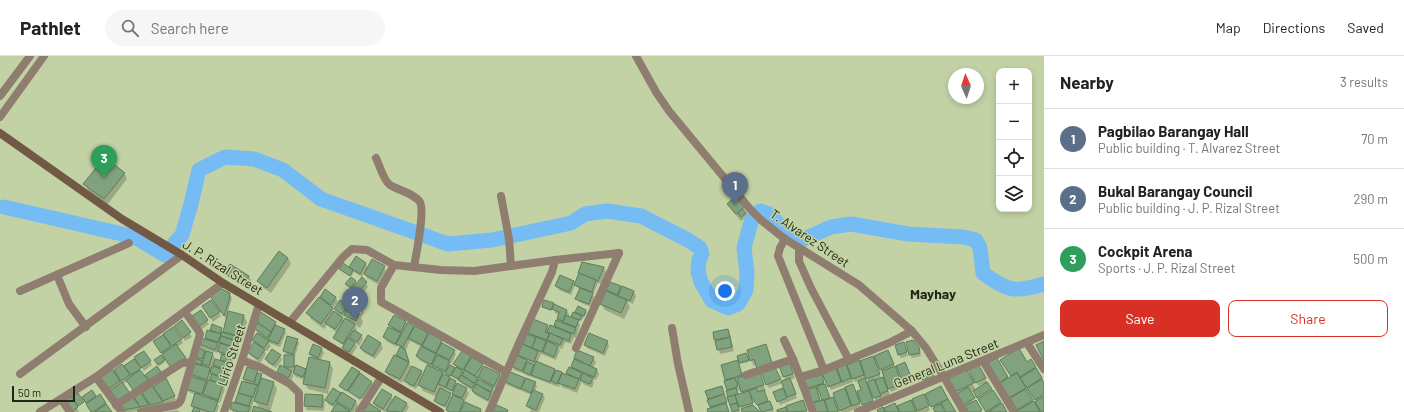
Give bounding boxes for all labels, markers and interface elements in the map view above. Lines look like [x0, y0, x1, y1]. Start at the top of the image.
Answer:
search box [105, 10, 385, 46]
text: Pathlet [20, 16, 81, 39]
icon: search [119, 17, 141, 39]
text: Search here [151, 19, 229, 37]
text: Map [1216, 19, 1241, 36]
text: Directions [1263, 19, 1325, 36]
text: Saved [1347, 19, 1384, 36]
north arrow [948, 68, 984, 104]
map controls [996, 68, 1032, 212]
button: + [996, 68, 1032, 104]
text: Nearby [1060, 72, 1114, 92]
text: 3 results [1340, 74, 1388, 90]
button: − [996, 104, 1032, 140]
text: Pagbilao Barangay Hall [1098, 122, 1249, 140]
text: 1 [1071, 131, 1075, 147]
text: 70 m [1361, 131, 1388, 147]
button: locate [996, 140, 1032, 176]
text: Public building · T. Alvarez Street [1098, 140, 1280, 156]
pin: 3 [91, 145, 117, 178]
pin: 1 [722, 172, 748, 205]
button: layers [996, 176, 1032, 212]
text: Bukal Barangay Council [1098, 182, 1253, 200]
text: 2 [1069, 191, 1077, 207]
text: 290 m [1354, 191, 1388, 207]
text: Public building · J. P. Rizal Street [1098, 200, 1280, 216]
street label: T. Alvarez Street [767, 206, 853, 270]
street label: J. P. Rizal Street [180, 236, 266, 298]
text: Cockpit Arena [1098, 242, 1193, 260]
text: 3 [1069, 251, 1077, 267]
text: 500 m [1353, 251, 1388, 267]
text: Sports · J. P. Rizal Street [1098, 260, 1235, 276]
your location [715, 281, 735, 301]
district label: Mayhay [910, 285, 956, 302]
pin: 2 [342, 287, 368, 320]
button: Save [1060, 300, 1220, 337]
button: Share [1228, 300, 1388, 337]
street label: Lirio Street [214, 322, 248, 388]
street label: General Luna Street [891, 335, 1001, 391]
scale bar [12, 384, 75, 403]
text: 50 m [18, 386, 41, 399]

